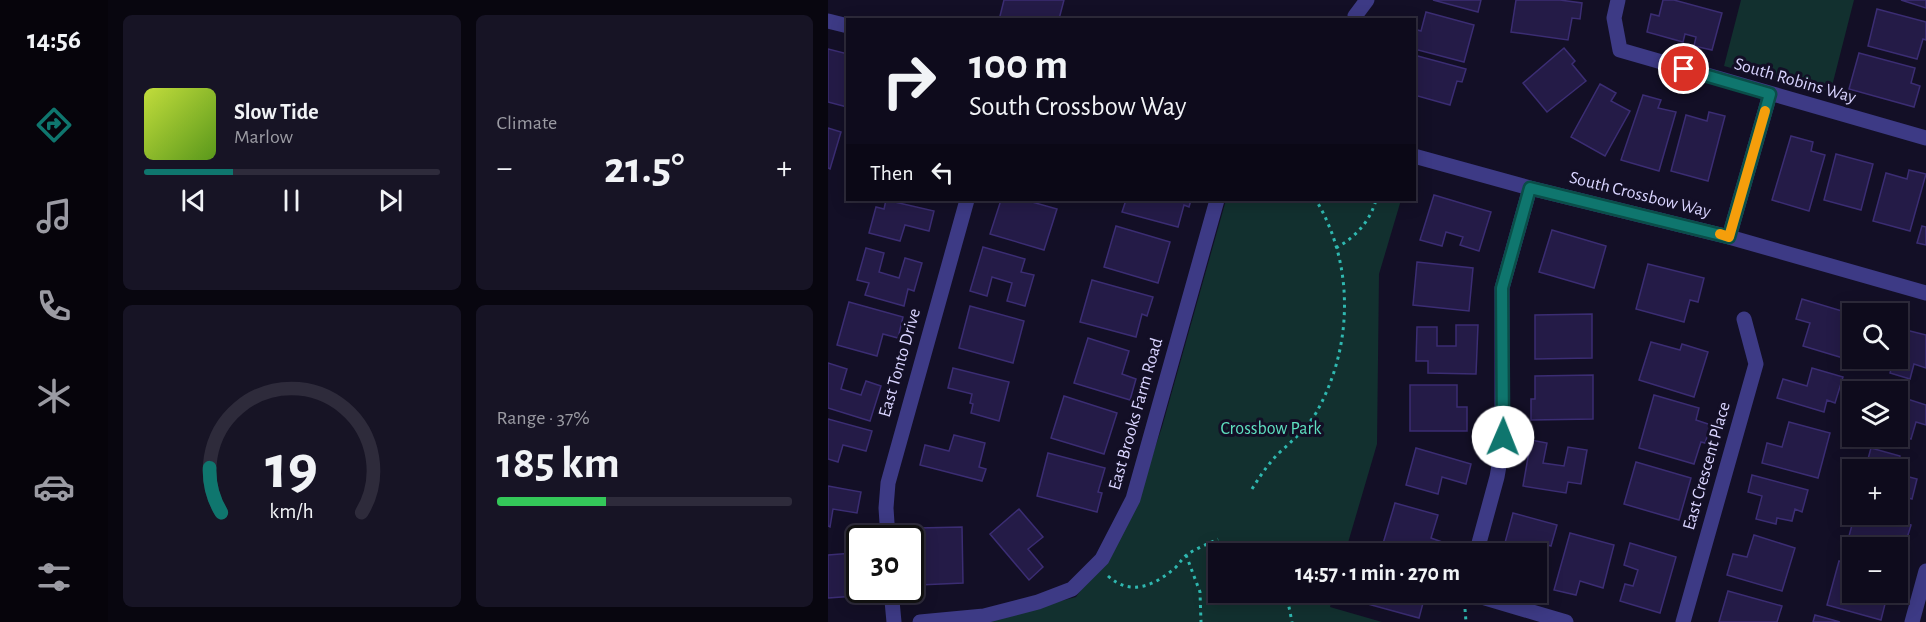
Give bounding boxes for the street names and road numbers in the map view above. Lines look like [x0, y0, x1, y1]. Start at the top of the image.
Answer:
street label: South Robins Way [1732, 55, 1858, 107]
street label: South Crossbow Way [1567, 169, 1713, 221]
street label: East Tonto Drive [876, 307, 924, 419]
street label: East Brooks Farm Road [1106, 336, 1166, 492]
street label: East Crescent Place [1680, 400, 1734, 532]

